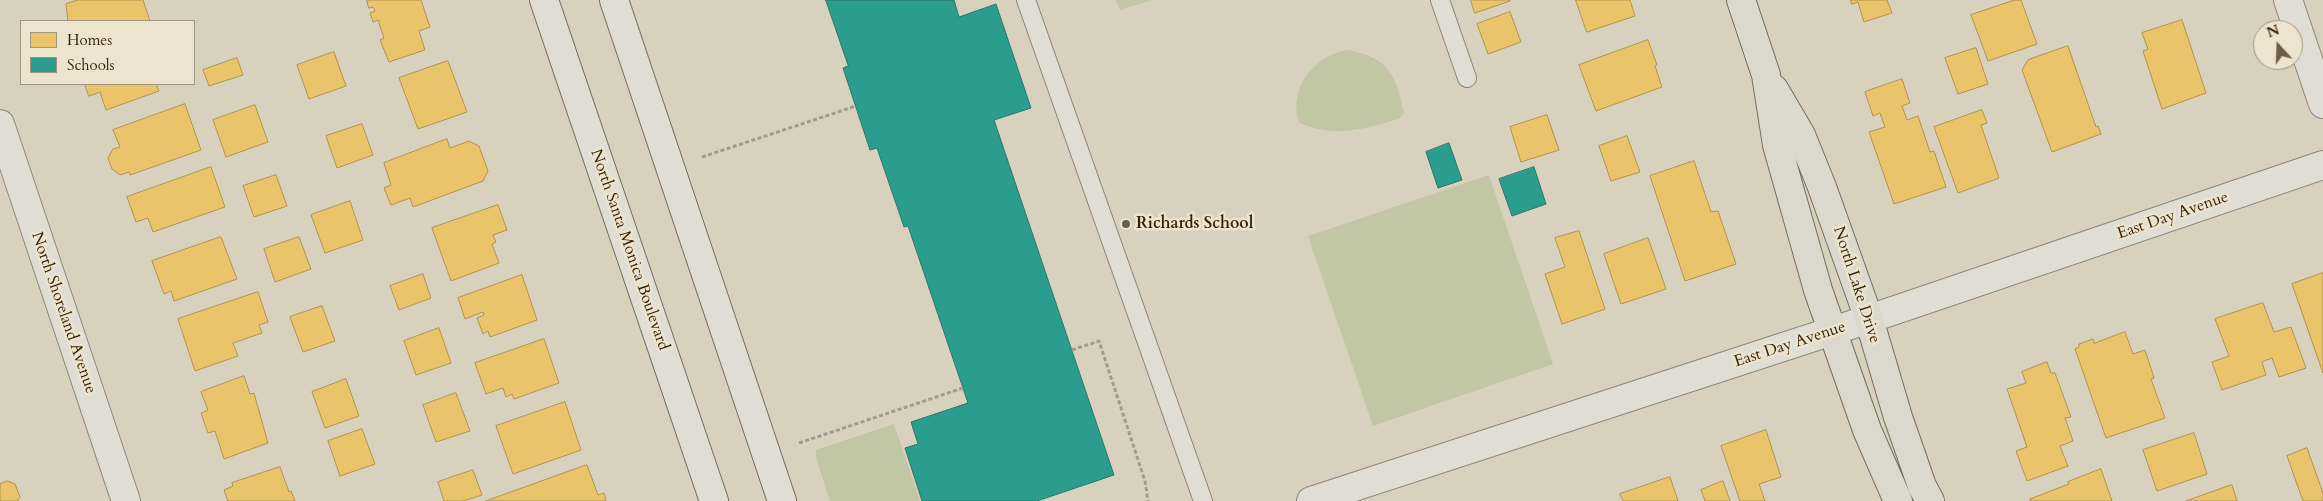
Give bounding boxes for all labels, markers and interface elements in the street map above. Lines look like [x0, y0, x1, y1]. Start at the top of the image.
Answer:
legend [20, 20, 195, 85]
north arrow [2253, 20, 2303, 70]
text: N [2264, 20, 2282, 42]
text: Homes [67, 30, 112, 50]
text: Schools [67, 55, 115, 75]
street label: North Santa Monica Boulevard [586, 147, 672, 353]
street label: East Day Avenue [2115, 188, 2231, 244]
place label: Richards School [1136, 214, 1253, 234]
marker: Richards School [1120, 218, 1132, 230]
street label: North Lake Drive [1828, 224, 1884, 346]
street label: North Shoreland Avenue [26, 230, 100, 396]
street label: East Day Avenue [1732, 318, 1848, 372]

